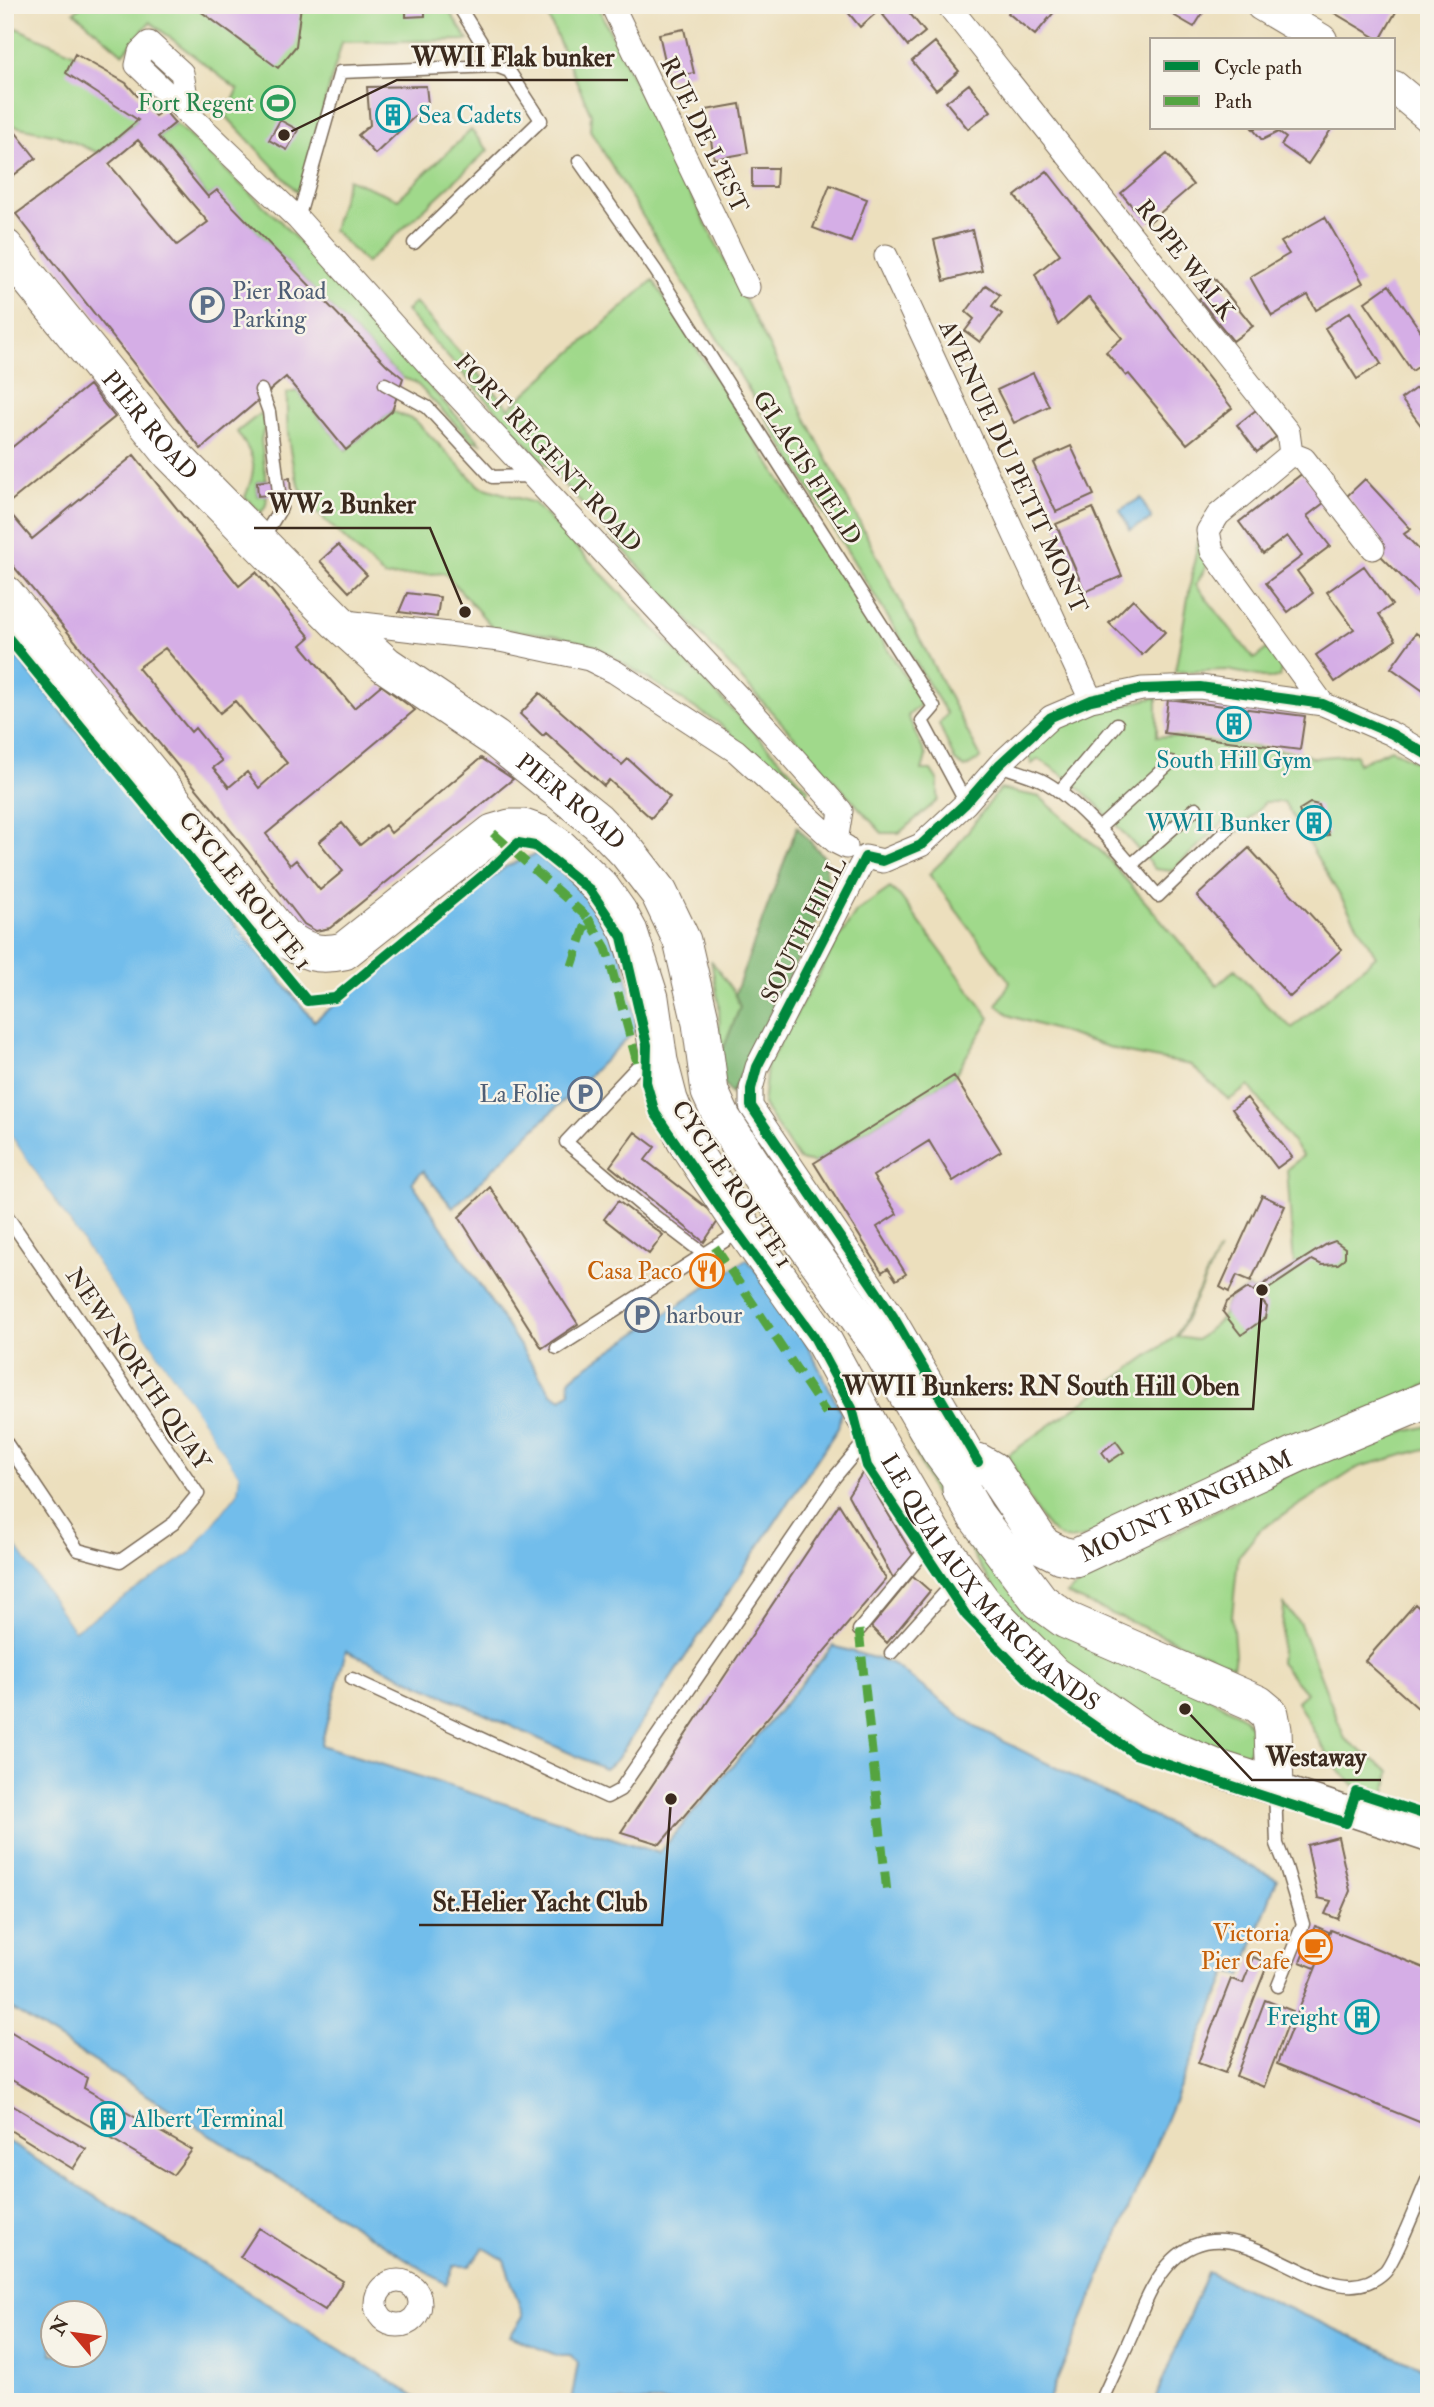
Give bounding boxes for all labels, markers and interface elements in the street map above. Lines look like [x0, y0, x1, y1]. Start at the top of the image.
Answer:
callout: WWII Flak bunker [397, 33, 628, 80]
legend [1150, 38, 1396, 130]
text: WWII Flak bunker [410, 42, 615, 74]
street label: RUE DE L'EST [653, 52, 755, 219]
text: Cycle path [1214, 54, 1302, 81]
sports icon: Fort Regent [259, 84, 297, 122]
place label: Fort Regent [137, 88, 254, 119]
text: Path [1214, 88, 1252, 115]
building icon: Sea Cadets [374, 96, 412, 134]
place label: Sea Cadets [418, 100, 522, 131]
street label: ROPE WALK [1128, 193, 1242, 327]
place label: Pier Road Parking [232, 276, 327, 335]
parking icon: Pier Road Parking [188, 286, 226, 324]
street label: AVENUE DU PETIT MONT [931, 315, 1095, 619]
street label: FORT REGENT ROAD [448, 347, 648, 559]
street label: PIER ROAD [95, 364, 205, 487]
street label: GLACIS FIELD [746, 385, 868, 551]
callout: WW2 Bunker [254, 481, 430, 528]
text: WW2 Bunker [267, 489, 416, 521]
building icon: South Hill Gym [1215, 705, 1253, 743]
place label: South Hill Gym [1156, 745, 1312, 776]
street label: PIER ROAD [510, 747, 632, 857]
building icon: WWII Bunker [1295, 804, 1333, 842]
street label: CYCLE ROUTE 1 [171, 805, 319, 977]
place label: WWII Bunker [1145, 808, 1290, 839]
street label: SOUTH HILL [754, 851, 854, 1008]
parking icon: La Folie [566, 1075, 604, 1113]
place label: La Folie [479, 1079, 560, 1110]
street label: CYCLE ROUTE 1 [664, 1094, 800, 1274]
restaurant icon: Casa Paco [688, 1252, 726, 1290]
place label: Casa Paco [587, 1256, 682, 1287]
street label: NEW NORTH QUAY [59, 1262, 218, 1477]
parking icon: harbour [623, 1296, 661, 1334]
place label: harbour [666, 1300, 742, 1331]
callout: WWII Bunkers: RN South Hill Oben [828, 1362, 1253, 1409]
text: WWII Bunkers: RN South Hill Oben [841, 1371, 1240, 1403]
street label: MOUNT BINGHAM [1074, 1443, 1297, 1569]
street label: LE QUAI AUX MARCHANDS [874, 1448, 1106, 1718]
callout: Westaway [1252, 1733, 1381, 1780]
text: Westaway [1265, 1742, 1368, 1775]
callout: St.Helier Yacht Club [419, 1878, 662, 1925]
text: St.Helier Yacht Club [432, 1887, 648, 1919]
place label: Victoria Pier Cafe [1201, 1918, 1291, 1977]
cafe icon: Victoria Pier Cafe [1296, 1928, 1334, 1966]
building icon: Freight [1343, 1998, 1381, 2036]
place label: Freight [1266, 2002, 1338, 2033]
building icon: Albert Terminal [89, 2100, 127, 2138]
place label: Albert Terminal [131, 2104, 284, 2135]
north arrow [38, 2298, 108, 2368]
text: N [45, 2312, 75, 2340]

